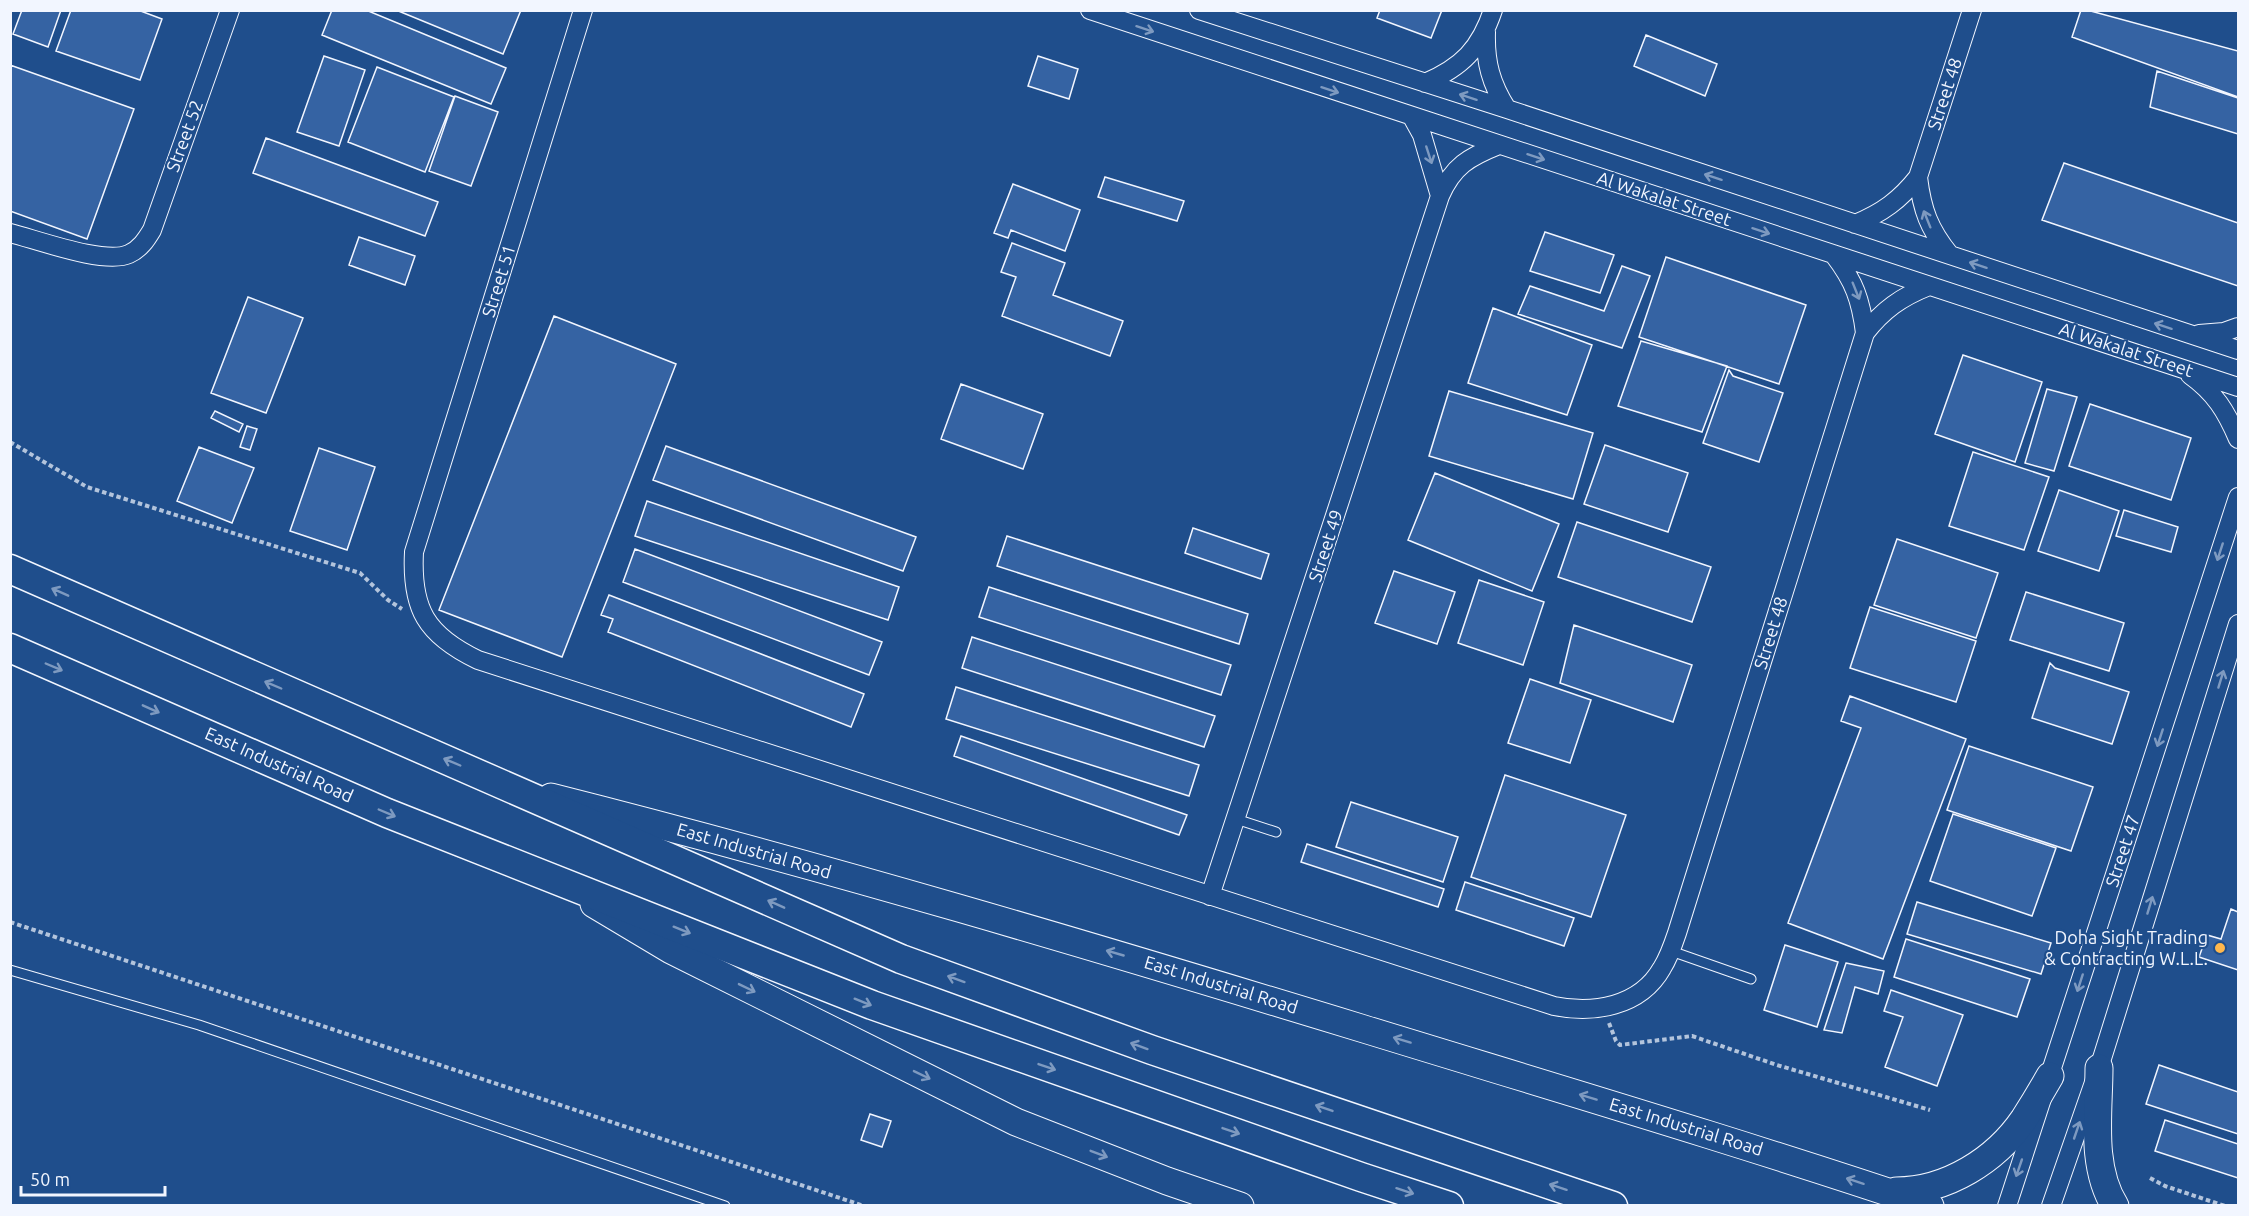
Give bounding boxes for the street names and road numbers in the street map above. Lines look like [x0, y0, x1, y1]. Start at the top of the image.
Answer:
street label: Street 48 [1923, 55, 1965, 132]
street label: Street 52 [162, 97, 206, 174]
street label: Al Wakalat Street [1595, 167, 1734, 229]
street label: Street 51 [478, 242, 519, 319]
street label: Al Wakalat Street [2057, 318, 2196, 380]
street label: Street 49 [1304, 507, 1346, 584]
street label: Street 48 [1750, 594, 1791, 671]
street label: East Industrial Road [202, 722, 356, 806]
street label: Street 47 [2101, 812, 2143, 889]
street label: East Industrial Road [675, 818, 834, 882]
street label: East Industrial Road [1142, 951, 1301, 1017]
street label: East Industrial Road [1607, 1093, 1766, 1159]

